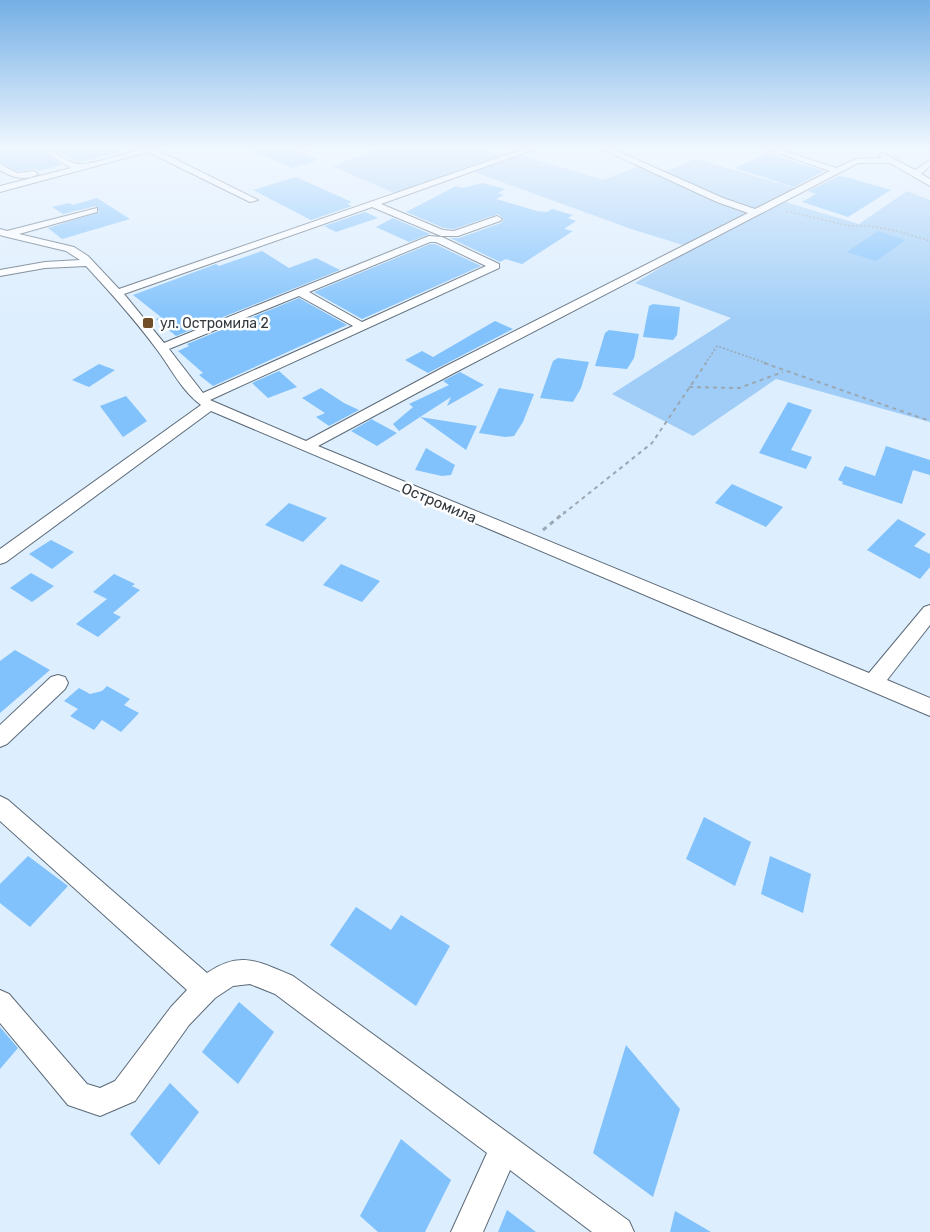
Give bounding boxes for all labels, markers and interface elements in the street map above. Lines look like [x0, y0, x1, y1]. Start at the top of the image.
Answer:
place label: ул. Остромила 2 [160, 315, 269, 332]
marker: ул. Остромила 2 [141, 316, 155, 330]
street label: Остромила [399, 479, 479, 527]

